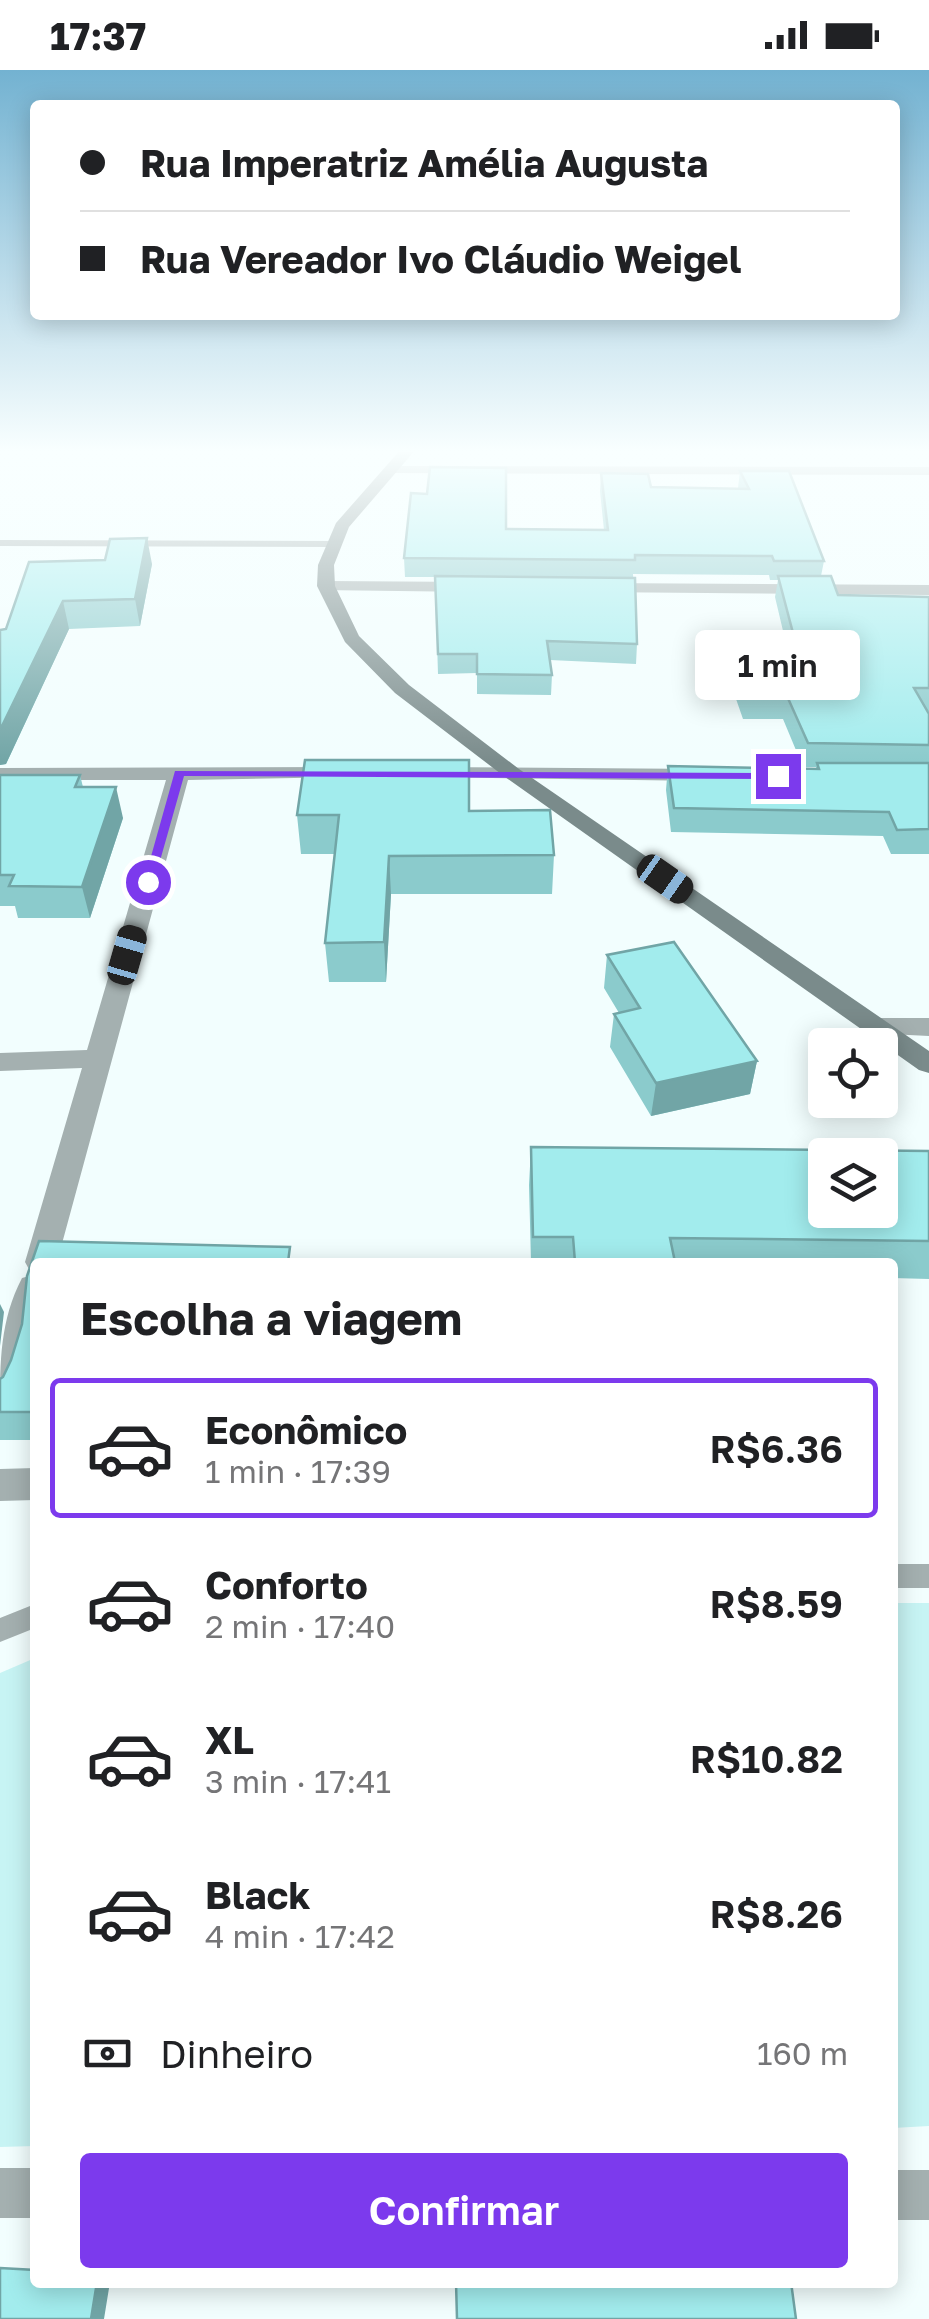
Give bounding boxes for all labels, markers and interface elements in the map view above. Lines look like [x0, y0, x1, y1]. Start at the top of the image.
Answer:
text: 17:37 [50, 13, 146, 58]
text: Rua Imperatriz Amélia Augusta [140, 140, 708, 185]
text: Rua Vereador Ivo Cláudio Weigel [140, 236, 741, 281]
callout: 1 min [696, 631, 860, 701]
text: 1 min [737, 646, 818, 684]
route end [756, 754, 801, 799]
car [632, 850, 698, 908]
route start [126, 860, 171, 905]
car [104, 922, 150, 988]
map controls [808, 1028, 898, 1228]
button: locate [808, 1028, 898, 1118]
button: layers [808, 1138, 898, 1228]
text: Escolha a viagem [80, 1291, 462, 1345]
icon: car [85, 1403, 175, 1493]
text: Econômico [205, 1407, 407, 1452]
text: R$6.36 [710, 1426, 843, 1471]
text: 1 min · 17:39 [205, 1452, 391, 1490]
icon: car [85, 1558, 175, 1648]
text: Conforto [205, 1562, 368, 1607]
text: R$8.59 [710, 1581, 843, 1626]
text: 2 min · 17:40 [205, 1607, 395, 1645]
icon: car [85, 1713, 175, 1803]
text: XL [205, 1717, 254, 1762]
text: R$10.82 [690, 1736, 843, 1781]
text: 3 min · 17:41 [205, 1762, 391, 1800]
icon: car [85, 1868, 175, 1958]
text: Black [205, 1872, 310, 1917]
text: R$8.26 [710, 1891, 843, 1936]
text: 4 min · 17:42 [205, 1917, 395, 1955]
icon: cash [80, 2026, 135, 2081]
text: Dinheiro [160, 2031, 313, 2076]
text: 160 m [757, 2034, 848, 2072]
button: Confirmar [80, 2153, 848, 2268]

